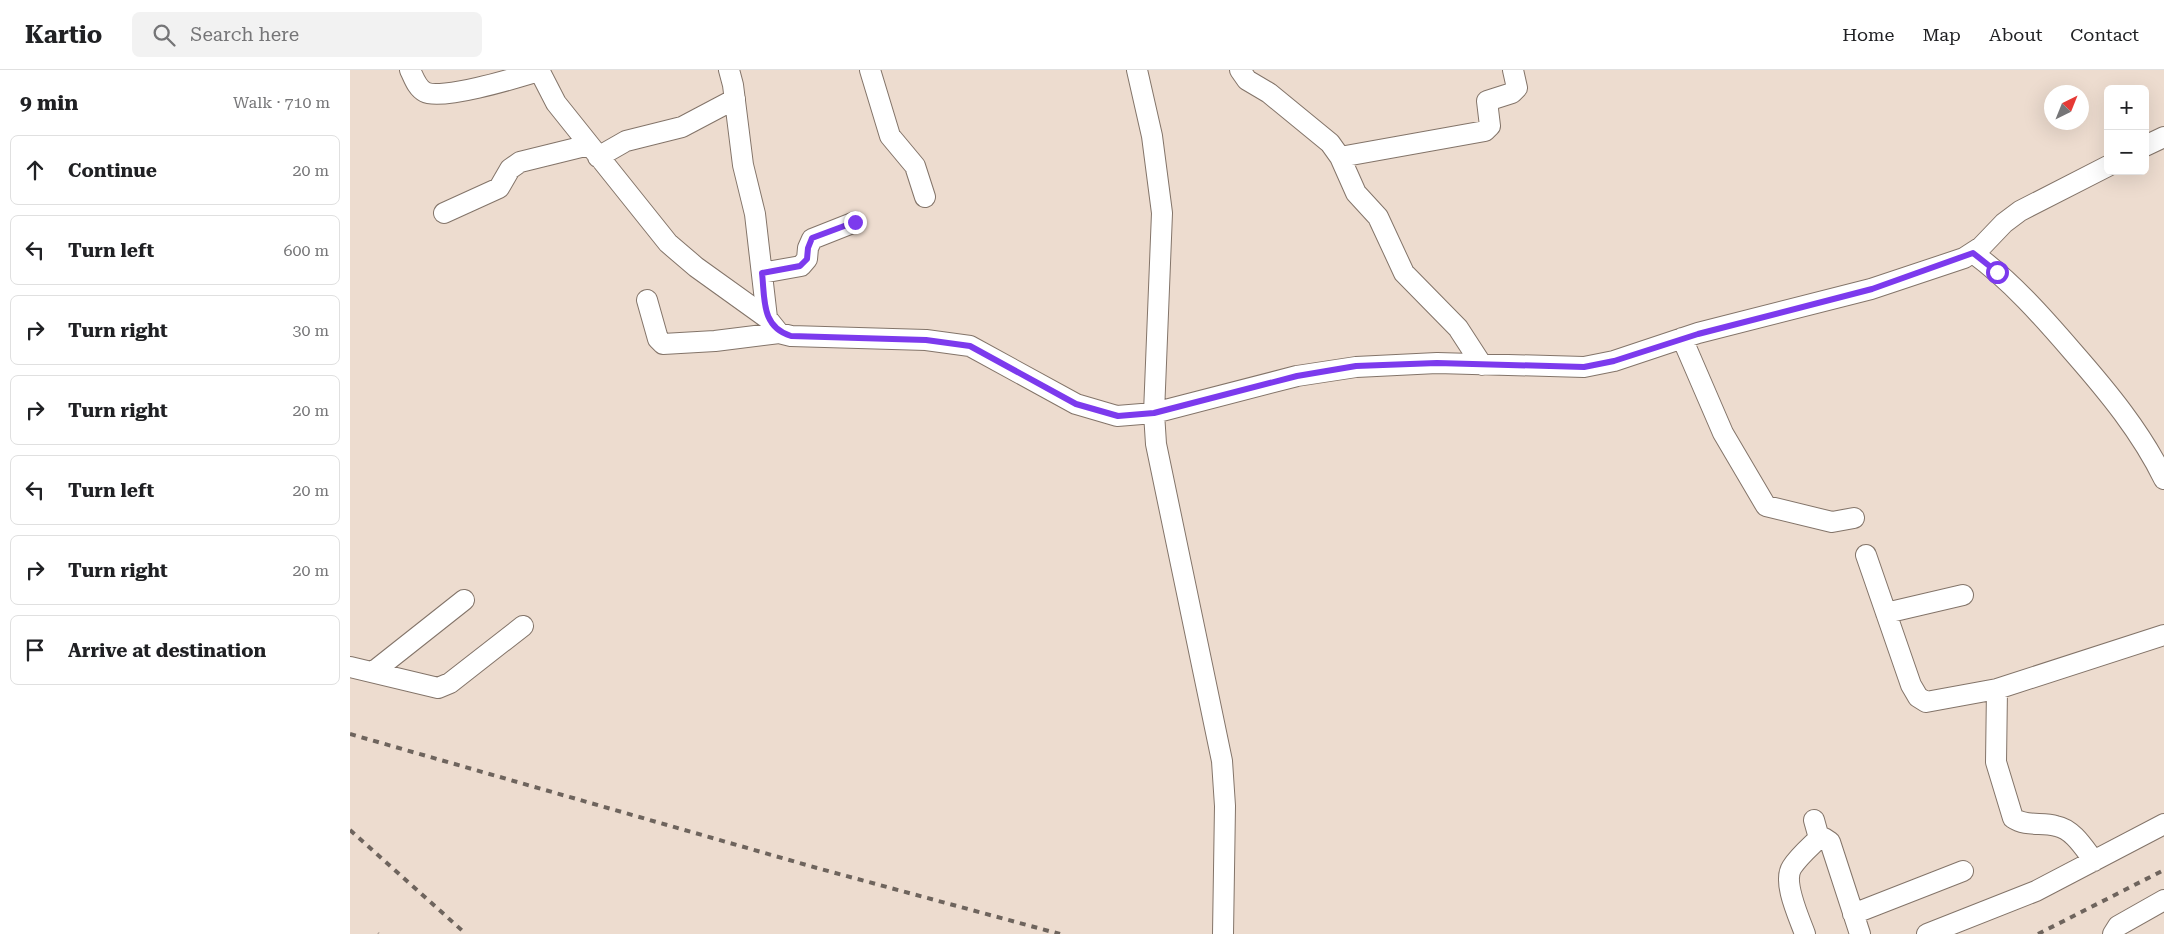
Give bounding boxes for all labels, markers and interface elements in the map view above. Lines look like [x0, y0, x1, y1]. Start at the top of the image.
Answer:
search box [132, 12, 482, 57]
text: Kartio [25, 21, 102, 49]
icon: search [150, 21, 178, 49]
text: Search here [190, 23, 299, 46]
text: Home [1842, 24, 1894, 45]
text: Map [1922, 24, 1961, 45]
text: About [1989, 24, 2042, 45]
text: Contact [2070, 24, 2139, 45]
north arrow [2044, 85, 2089, 130]
map controls [2104, 85, 2149, 175]
button: + [2104, 85, 2149, 130]
text: 9 min [20, 91, 78, 115]
text: Walk · 710 m [233, 93, 330, 112]
button: − [2104, 130, 2149, 175]
icon: ahead [21, 156, 49, 184]
text: Continue [68, 159, 157, 182]
text: 20 m [292, 161, 329, 180]
route end [844, 211, 867, 234]
icon: left [21, 236, 49, 264]
text: Turn left [68, 239, 154, 262]
text: 600 m [283, 241, 329, 260]
route start [1986, 261, 2009, 284]
icon: right [21, 316, 49, 344]
text: Turn right [68, 319, 168, 342]
text: 30 m [292, 321, 329, 340]
icon: right [21, 396, 49, 424]
text: Turn right [68, 399, 168, 422]
text: 20 m [292, 401, 329, 420]
icon: left [21, 476, 49, 504]
text: Turn left [68, 479, 154, 502]
text: 20 m [292, 481, 329, 500]
icon: right [21, 556, 49, 584]
text: Turn right [68, 559, 168, 582]
text: 20 m [292, 561, 329, 580]
icon: arrive [21, 636, 49, 664]
text: Arrive at destination [68, 639, 266, 662]

